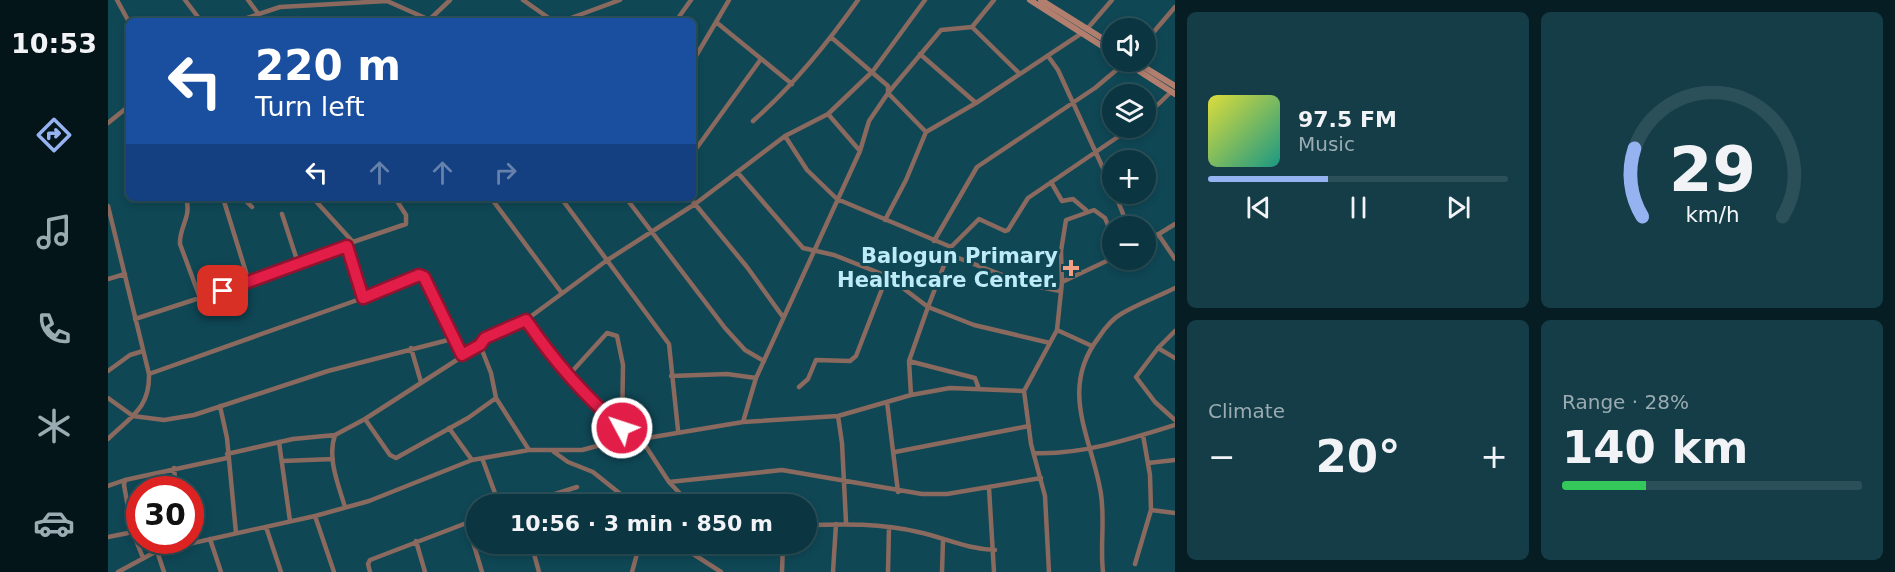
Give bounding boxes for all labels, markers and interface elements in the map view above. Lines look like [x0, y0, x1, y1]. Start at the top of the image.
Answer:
map controls [1102, 18, 1156, 270]
button: sound [1102, 18, 1156, 72]
text: 10:53 [11, 28, 97, 59]
text: 220 m [255, 41, 401, 90]
icon: left [156, 42, 234, 120]
button: layers [1102, 84, 1156, 138]
text: Turn left [255, 91, 365, 122]
text: 97.5 FM [1298, 107, 1397, 132]
icon: directions [33, 114, 75, 156]
text: Music [1298, 132, 1355, 156]
text: 29 [1669, 133, 1755, 206]
button: + [1102, 150, 1156, 204]
icon: left [300, 156, 333, 189]
icon: ahead [363, 156, 396, 189]
icon: ahead [426, 156, 459, 189]
icon: right [489, 156, 522, 189]
icon: previous [1242, 191, 1275, 224]
icon: pause [1342, 191, 1375, 224]
icon: next [1442, 191, 1475, 224]
text: km/h [1685, 202, 1739, 227]
icon: music [33, 211, 75, 253]
button: − [1102, 216, 1156, 270]
place label: Balogun Primary Healthcare Center. [837, 244, 1058, 292]
marker: Balogun Primary Healthcare Center. [1062, 259, 1080, 277]
pin [197, 265, 248, 316]
icon: arrive [206, 274, 239, 307]
icon: phone [33, 308, 75, 350]
text: Range · 28% [1562, 390, 1689, 414]
position arrow [590, 396, 654, 460]
text: Climate [1208, 399, 1285, 423]
icon: climate [33, 405, 75, 447]
text: 140 km [1562, 421, 1748, 474]
text: 20° [1315, 430, 1401, 483]
text: − [1208, 437, 1236, 476]
text: + [1480, 437, 1508, 476]
speed limit sign: 30 [126, 476, 204, 554]
icon: car [33, 502, 75, 544]
text: 10:56 · 3 min · 850 m [510, 511, 773, 536]

